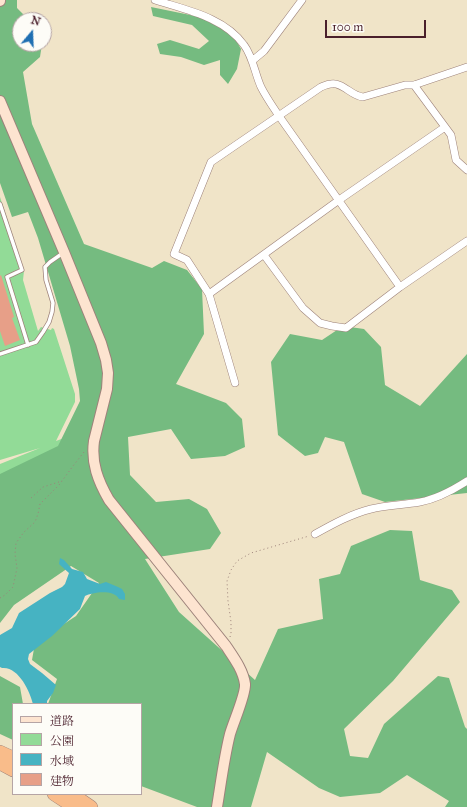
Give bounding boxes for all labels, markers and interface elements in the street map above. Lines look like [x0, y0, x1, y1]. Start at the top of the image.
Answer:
north arrow [12, 12, 52, 52]
scale bar [327, 12, 428, 38]
text: N [29, 13, 42, 29]
text: 100 m [332, 20, 363, 34]
legend [12, 703, 142, 795]
text: 道路 [50, 714, 74, 728]
text: 公園 [50, 734, 74, 748]
text: 水域 [50, 754, 74, 768]
text: 建物 [50, 774, 74, 788]

